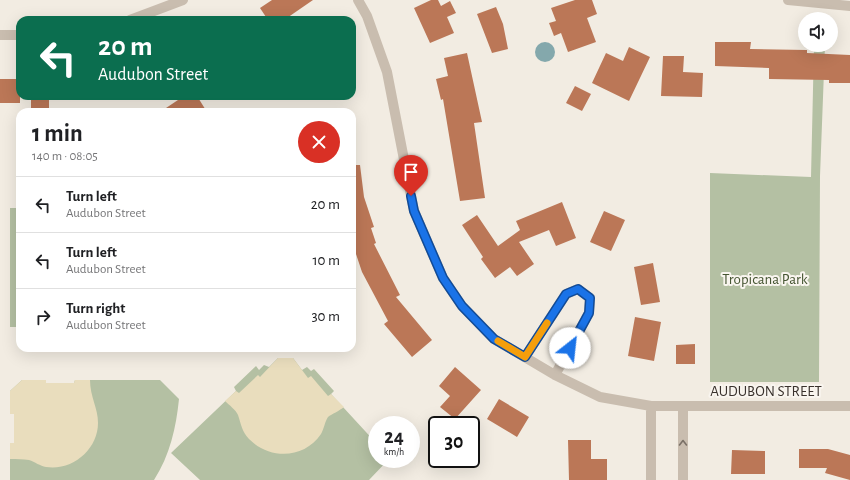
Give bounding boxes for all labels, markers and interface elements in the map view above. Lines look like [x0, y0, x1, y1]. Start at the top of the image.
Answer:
map controls [798, 12, 838, 52]
button: sound [798, 12, 838, 52]
icon: left [32, 32, 84, 84]
text: 20 m [98, 33, 153, 61]
text: Audubon Street [98, 66, 208, 84]
button: close [298, 121, 340, 163]
text: 1 min [32, 122, 83, 146]
text: 140 m · 08:05 [32, 150, 98, 163]
pin [394, 155, 428, 196]
icon: arrive [400, 161, 422, 183]
text: Turn left [66, 189, 117, 204]
icon: left [32, 194, 54, 216]
text: 20 m [311, 197, 340, 212]
text: Audubon Street [66, 207, 146, 220]
text: Turn left [66, 245, 117, 260]
icon: left [32, 250, 54, 272]
text: 10 m [312, 253, 340, 268]
text: Audubon Street [66, 263, 146, 276]
park label: Tropicana Park [722, 272, 808, 287]
text: Turn right [66, 301, 125, 316]
icon: right [32, 306, 54, 328]
text: 30 m [311, 309, 340, 324]
text: Audubon Street [66, 319, 146, 332]
position arrow [549, 327, 591, 369]
street label: AUDUBON STREET [710, 384, 822, 399]
speed limit sign: 30 [428, 416, 480, 468]
text: 24 [384, 427, 404, 447]
one-way arrow [679, 440, 687, 446]
text: km/h [384, 447, 404, 457]

